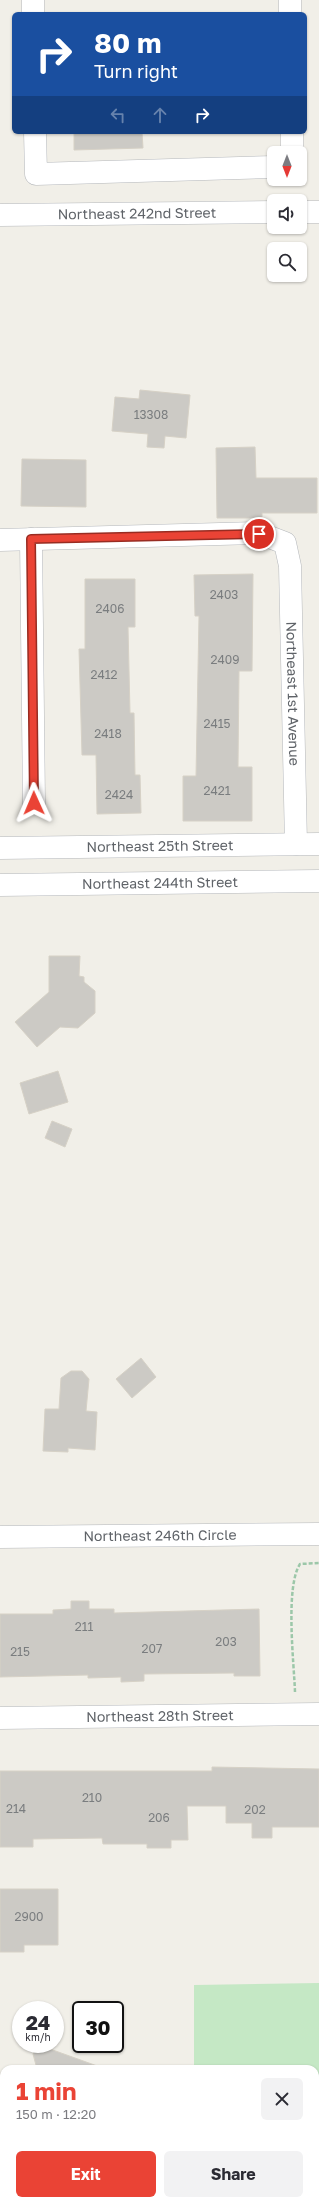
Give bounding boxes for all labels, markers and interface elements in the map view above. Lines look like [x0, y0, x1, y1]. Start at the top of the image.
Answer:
text: 80 m [94, 26, 162, 59]
icon: right [28, 28, 80, 80]
text: Turn right [94, 60, 178, 82]
icon: left [107, 104, 129, 126]
icon: ahead [149, 104, 171, 126]
icon: right [191, 104, 213, 126]
north arrow [267, 146, 307, 186]
map controls [267, 146, 307, 282]
button: sound [267, 194, 307, 234]
street label: Northeast 242nd Street [58, 204, 216, 222]
button: search [267, 242, 307, 282]
house number: 13308 [134, 407, 168, 422]
pin [242, 517, 276, 551]
icon: arrive [248, 523, 270, 545]
house number: 2403 [210, 587, 238, 602]
house number: 2406 [96, 601, 124, 616]
street label: Northeast 1st Avenue [283, 621, 303, 766]
house number: 2409 [211, 652, 239, 667]
house number: 2412 [90, 667, 118, 682]
house number: 2415 [203, 716, 231, 731]
house number: 2418 [94, 726, 122, 741]
position arrow [13, 782, 55, 824]
house number: 2421 [203, 783, 231, 798]
house number: 2424 [105, 787, 133, 802]
street label: Northeast 25th Street [86, 836, 234, 855]
street label: Northeast 244th Street [82, 873, 238, 892]
street label: Northeast 246th Circle [83, 1526, 237, 1544]
house number: 211 [75, 1619, 93, 1634]
house number: 203 [215, 1634, 237, 1649]
house number: 207 [142, 1641, 162, 1656]
house number: 215 [10, 1644, 30, 1659]
street label: Northeast 28th Street [86, 1706, 234, 1725]
house number: 210 [82, 1790, 102, 1805]
house number: 214 [6, 1801, 26, 1816]
house number: 202 [244, 1802, 266, 1817]
house number: 206 [148, 1810, 170, 1825]
house number: 2900 [14, 1909, 44, 1924]
speed limit sign: 30 [72, 2001, 124, 2053]
text: 24 [26, 2010, 50, 2034]
text: km/h [25, 2031, 51, 2043]
text: 1 min [16, 2076, 76, 2105]
button: close [261, 2078, 303, 2120]
text: 150 m · 12:20 [16, 2106, 96, 2122]
button: Exit [16, 2151, 156, 2197]
button: Share [164, 2151, 303, 2197]

